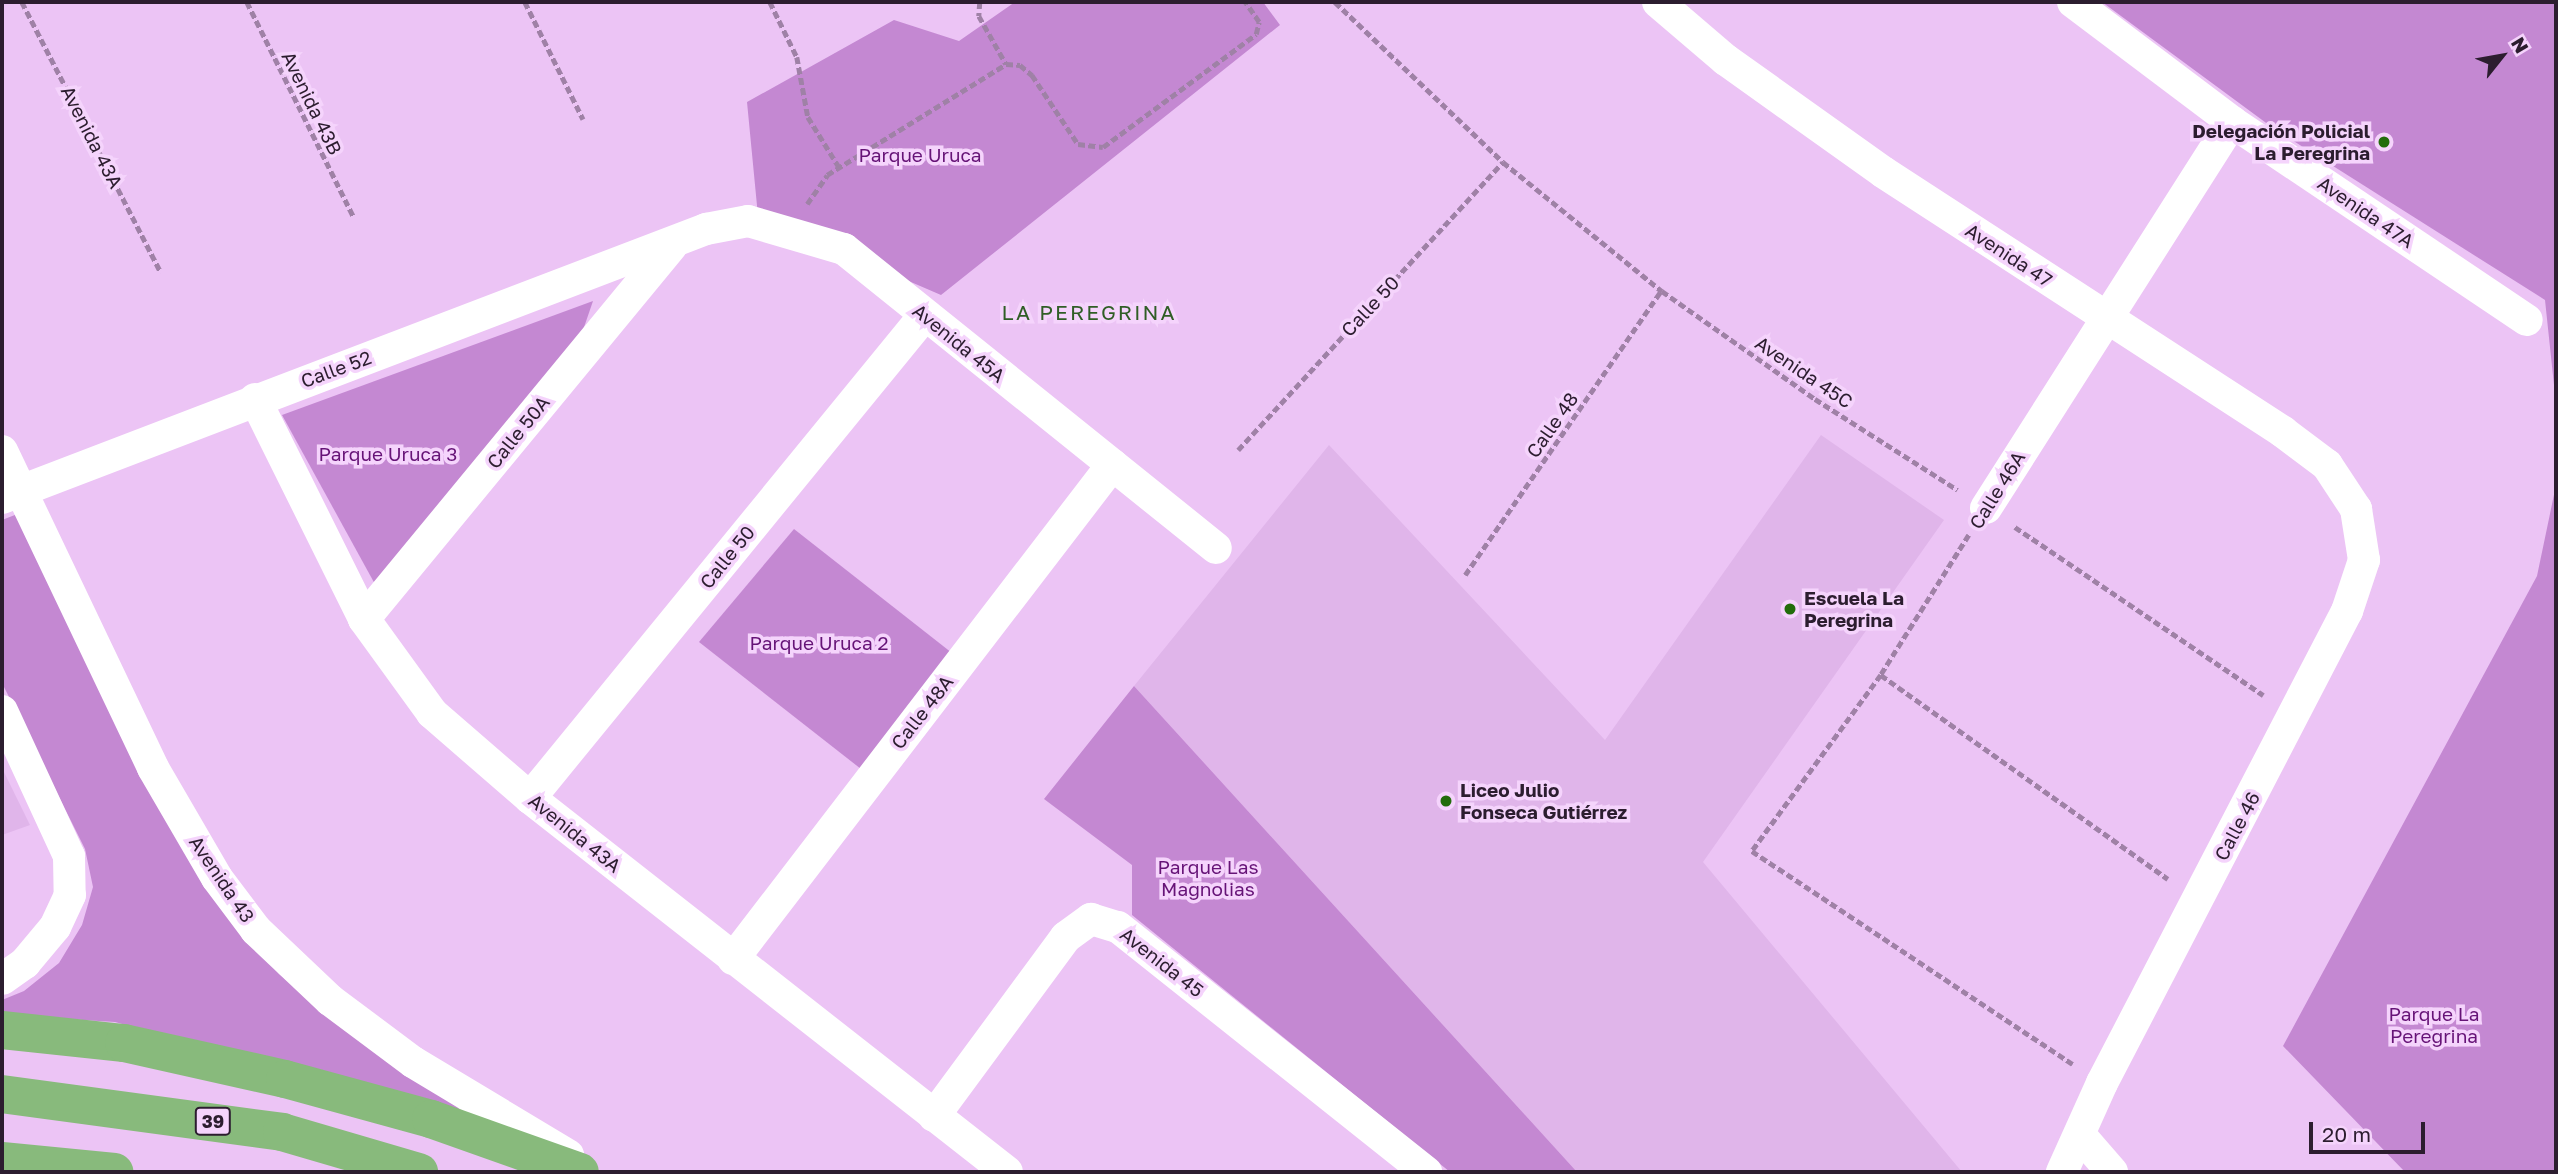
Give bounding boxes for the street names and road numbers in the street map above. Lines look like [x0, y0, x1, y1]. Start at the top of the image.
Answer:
street label: Avenida 43B [277, 48, 347, 158]
street label: Avenida 43A [56, 82, 128, 192]
street label: Avenida 47A [2314, 171, 2418, 253]
street label: Avenida 47 [1961, 219, 2057, 291]
street label: Calle 50 [1336, 271, 1404, 341]
street label: Avenida 45A [908, 299, 1010, 387]
street label: Avenida 45C [1751, 331, 1857, 413]
street label: Calle 52 [298, 346, 374, 392]
street label: Calle 48 [1521, 388, 1583, 462]
street label: Calle 50A [482, 391, 554, 473]
street label: Calle 46A [1964, 447, 2030, 533]
street label: Calle 50 [695, 521, 759, 593]
street label: Calle 48A [886, 671, 958, 753]
street label: Calle 46 [2209, 788, 2265, 864]
street label: Avenida 43A [524, 789, 626, 877]
street label: Avenida 43 [185, 831, 259, 927]
street label: Avenida 45 [1116, 922, 1208, 1002]
road number: 39 [194, 1106, 232, 1136]

